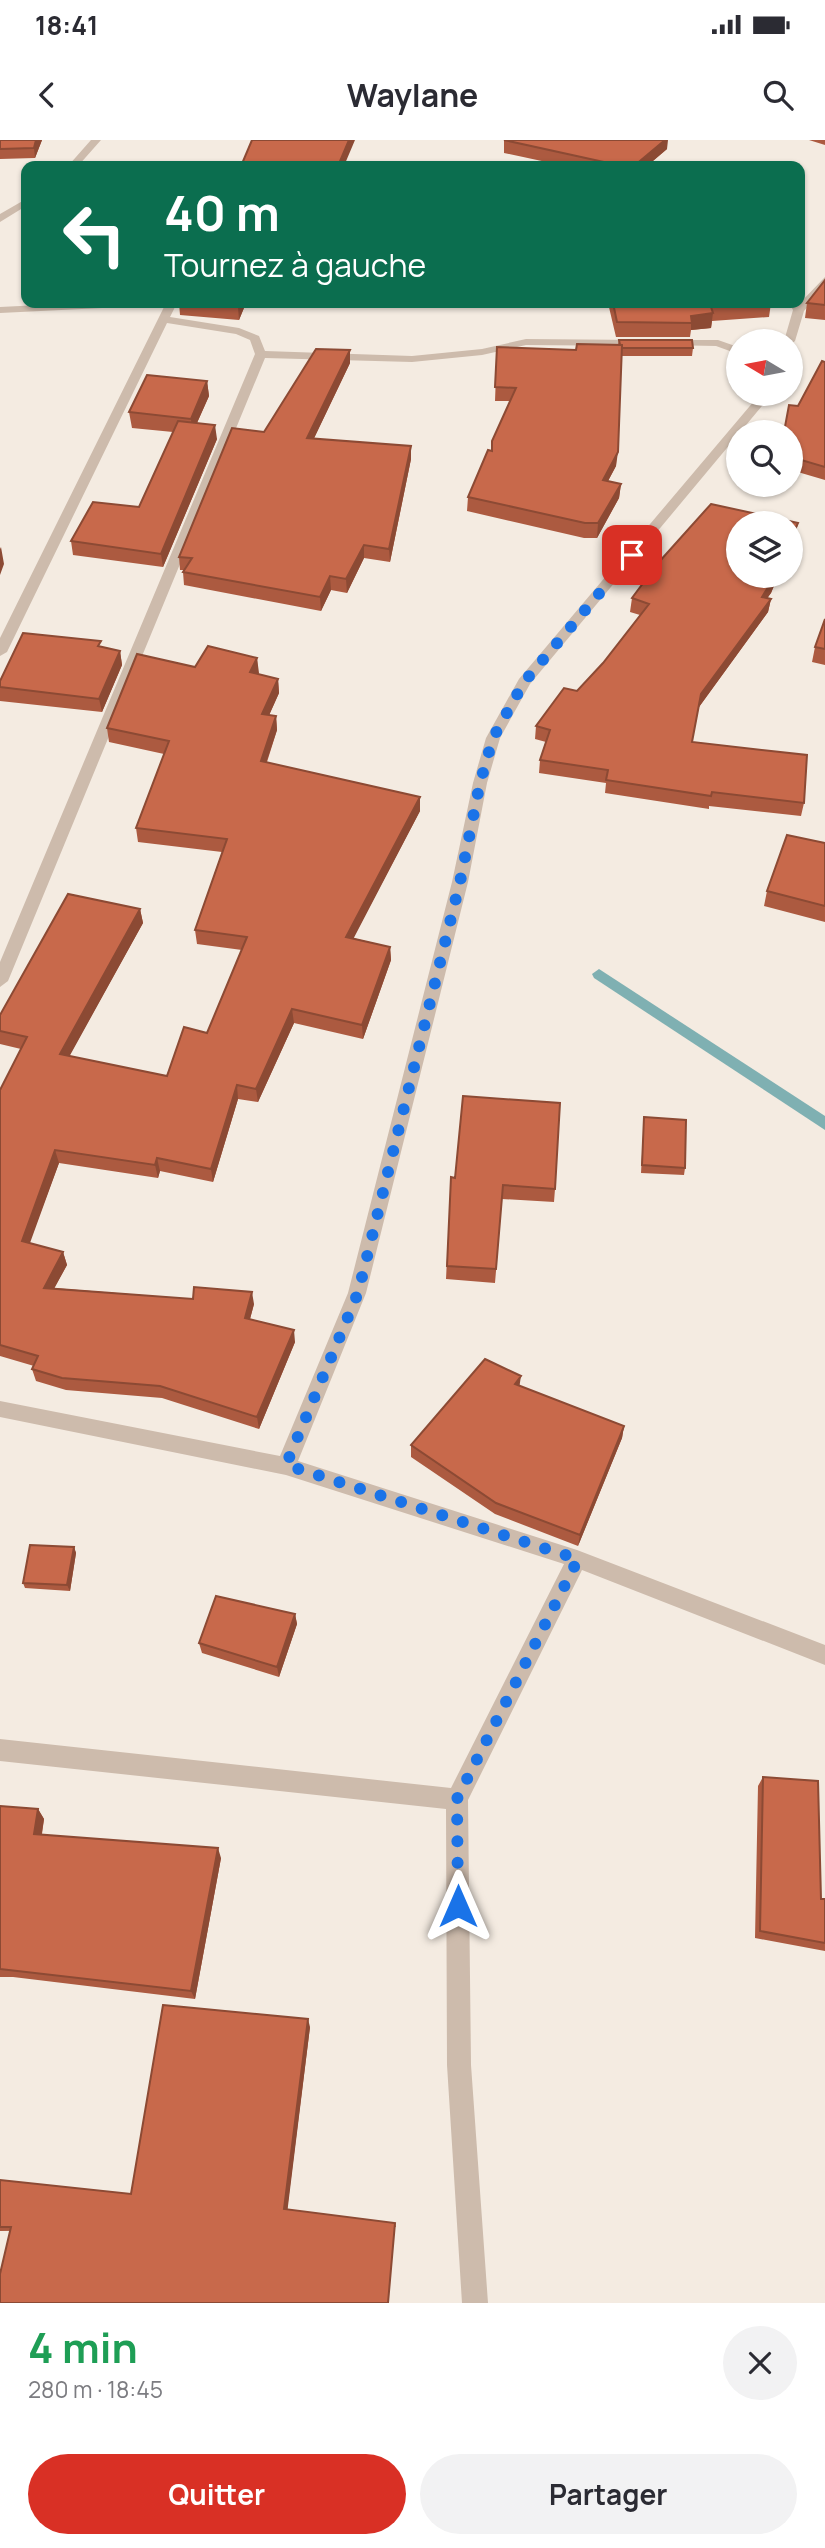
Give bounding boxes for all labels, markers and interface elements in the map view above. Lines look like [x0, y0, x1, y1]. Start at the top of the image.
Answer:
text: 18:41 [35, 7, 98, 43]
text: Waylane [347, 73, 478, 117]
icon: back [28, 76, 66, 114]
icon: search [759, 76, 797, 114]
text: 40 m [164, 179, 280, 246]
icon: left [49, 189, 140, 280]
text: Tournez à gauche [164, 243, 426, 287]
north arrow [726, 329, 803, 406]
map controls [726, 329, 803, 588]
button: search [726, 420, 803, 497]
button: layers [726, 511, 803, 588]
pin [602, 525, 662, 585]
icon: arrive [613, 536, 651, 574]
position arrow [421, 1869, 495, 1943]
text: 4 min [28, 2318, 138, 2376]
button: close [723, 2326, 797, 2400]
text: 280 m · 18:45 [28, 2373, 163, 2405]
button: Quitter [28, 2454, 406, 2534]
button: Partager [420, 2454, 797, 2534]

